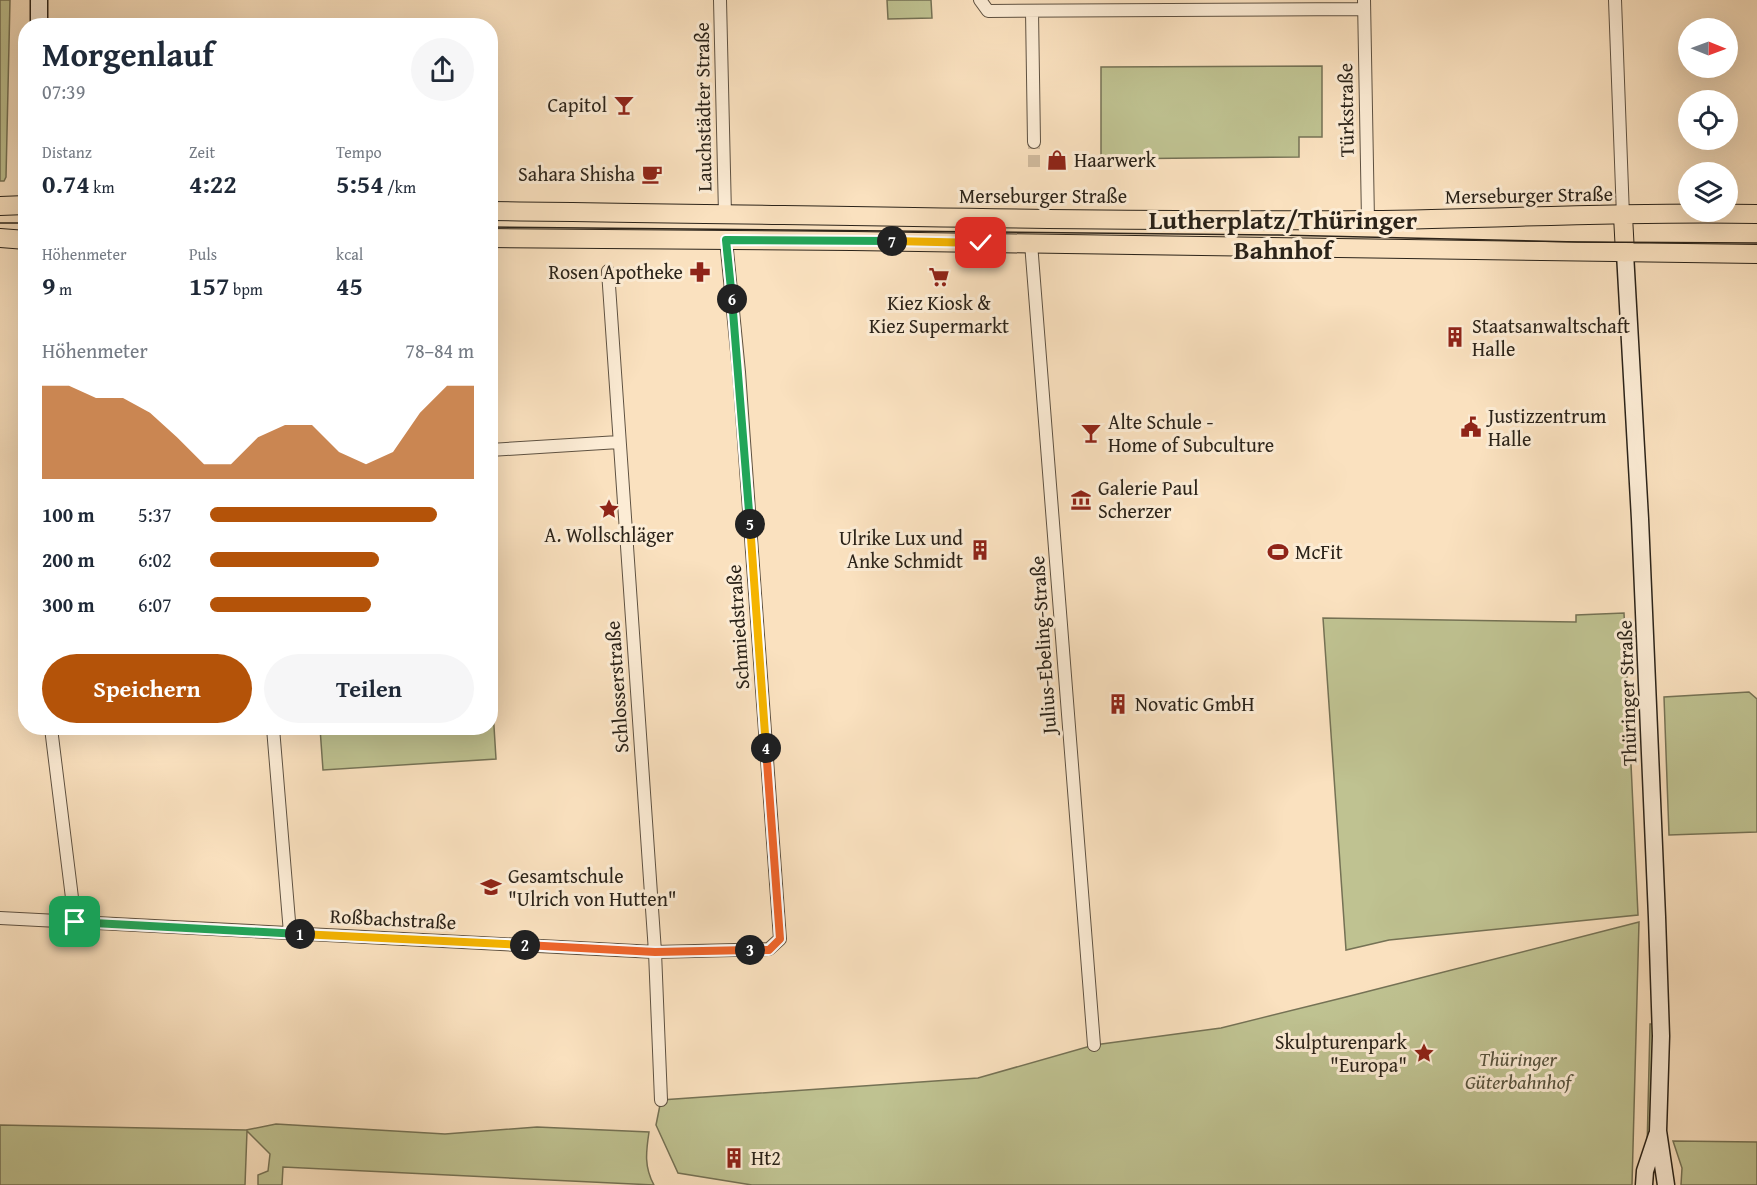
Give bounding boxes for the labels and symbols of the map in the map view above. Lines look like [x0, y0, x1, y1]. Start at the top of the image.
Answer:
north arrow [1678, 18, 1738, 78]
street label: Lauchstädter Straße [687, 22, 718, 192]
street label: Türkstraße [1330, 63, 1361, 157]
place label: Capitol [547, 90, 607, 119]
bar icon: Capitol [612, 93, 636, 117]
place label: Haarwerk [1074, 145, 1157, 174]
shop icon: Haarwerk [1045, 148, 1069, 172]
place label: Sahara Shisha [518, 159, 636, 188]
cafe icon: Sahara Shisha [640, 162, 664, 186]
street label: Merseburger Straße [1445, 179, 1613, 210]
street label: Merseburger Straße [959, 181, 1127, 210]
district label: Lutherplatz/Thüringer Bahnhof [1149, 200, 1417, 269]
pin [955, 217, 1006, 268]
pin: 7 [877, 226, 907, 256]
place label: Rosen Apotheke [548, 257, 683, 286]
pharmacy icon: Rosen Apotheke [688, 260, 712, 284]
supermarket icon: Kiez Kiosk & Kiez Supermarkt [927, 265, 951, 289]
pin: 6 [717, 284, 747, 314]
place label: Kiez Kiosk & Kiez Supermarkt [869, 288, 1009, 340]
place label: Staatsanwaltschaft Halle [1472, 311, 1630, 363]
building icon: Staatsanwaltschaft Halle [1443, 325, 1467, 349]
place label: Justizzentrum Halle [1485, 401, 1607, 453]
place label: Alte Schule - Home of Subculture [1108, 407, 1274, 459]
public building icon: Justizzentrum Halle [1459, 415, 1483, 439]
bar icon: Alte Schule - Home of Subculture [1079, 421, 1103, 445]
place label: Galerie Paul Scherzer [1098, 473, 1199, 525]
museum icon: Galerie Paul Scherzer [1069, 488, 1093, 512]
place icon: A. Wollschläger [597, 497, 621, 521]
pin: 5 [735, 509, 765, 539]
place label: A. Wollschläger [544, 520, 674, 549]
place label: Ulrike Lux und Anke Schmidt [839, 523, 963, 575]
place label: McFit [1295, 537, 1343, 566]
building icon: Ulrike Lux und Anke Schmidt [968, 538, 992, 562]
sports icon: McFit [1266, 540, 1290, 564]
street label: Julius-Ebeling-Straße [1022, 555, 1063, 738]
street label: Schmiedstraße [719, 564, 756, 690]
street label: Schlosserstraße [597, 620, 636, 754]
street label: Thüringer Straße [1609, 620, 1644, 766]
place label: Novatic GmbH [1135, 689, 1255, 718]
building icon: Novatic GmbH [1106, 692, 1130, 716]
pin: 4 [751, 733, 781, 763]
place label: Gesamtschule "Ulrich von Hutten" [508, 861, 677, 913]
school or university icon: Gesamtschule "Ulrich von Hutten" [479, 875, 503, 899]
pin [49, 896, 100, 947]
street label: Roßbachstraße [329, 901, 457, 936]
pin: 1 [285, 919, 315, 949]
pin: 2 [510, 930, 540, 960]
pin: 3 [735, 935, 765, 965]
place label: Skulpturenpark "Europa" [1275, 1027, 1408, 1079]
place icon: Skulpturenpark "Europa" [1412, 1041, 1436, 1065]
park label: Thüringer Güterbahnhof [1465, 1044, 1575, 1096]
place label: Ht2 [751, 1143, 781, 1172]
building icon: Ht2 [722, 1146, 746, 1170]

